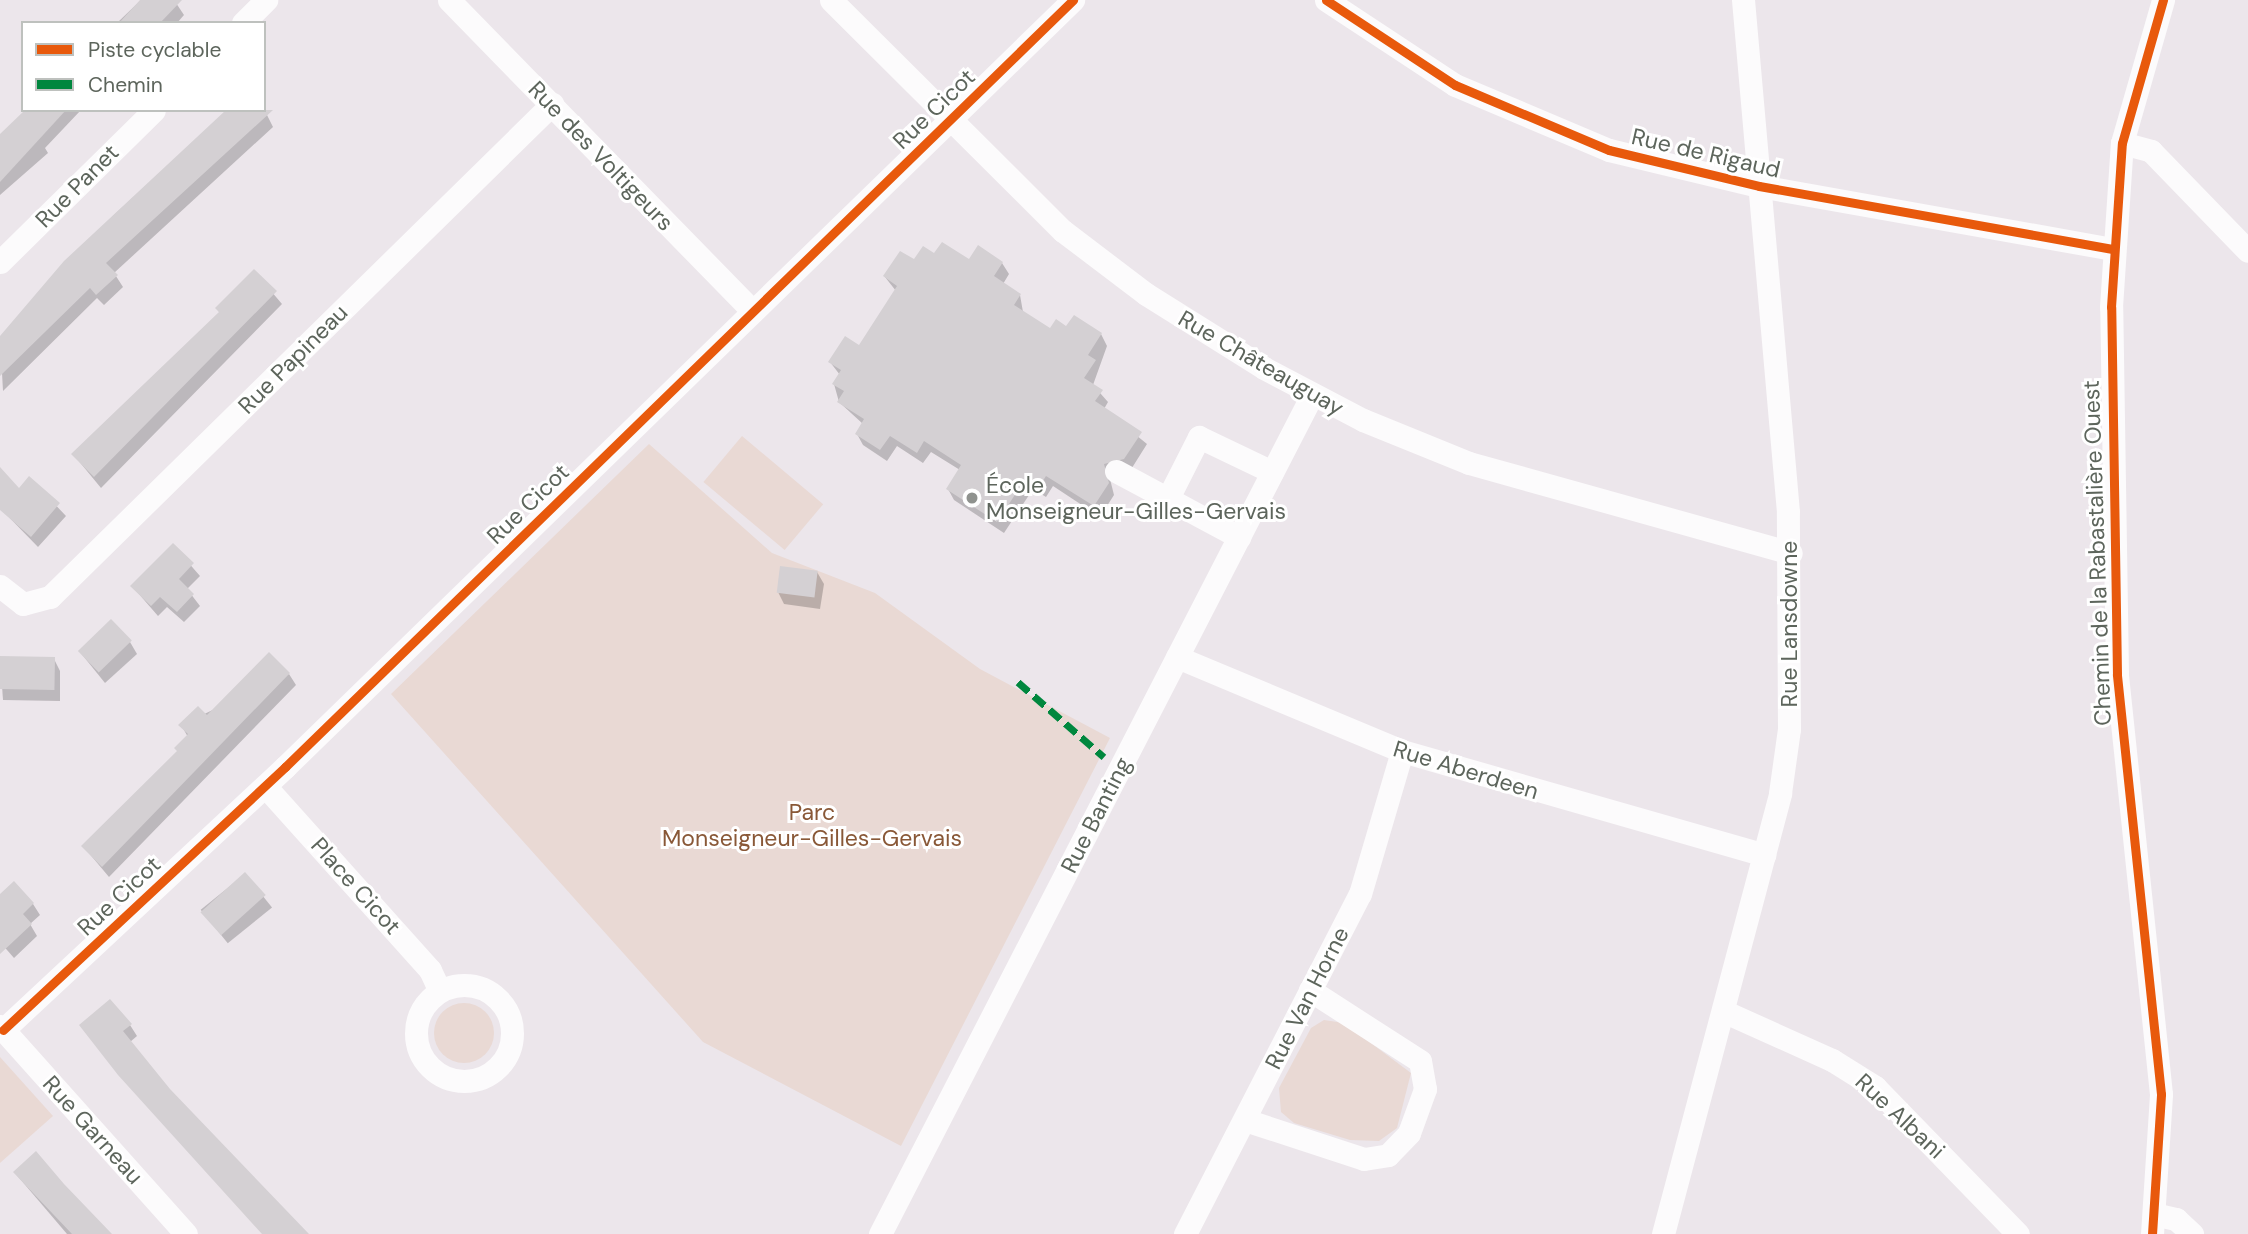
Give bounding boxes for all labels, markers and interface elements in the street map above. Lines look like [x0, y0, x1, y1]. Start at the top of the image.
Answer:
legend [21, 21, 266, 112]
text: Piste cyclable [88, 36, 221, 64]
street label: Rue Cicot [887, 63, 981, 155]
text: Chemin [88, 71, 163, 99]
street label: Rue des Voltigeurs [523, 76, 679, 236]
street label: Rue de Rigaud [1629, 122, 1783, 184]
street label: Rue Panet [30, 139, 124, 233]
street label: Rue Papineau [233, 299, 353, 419]
street label: Rue Châteauguay [1173, 304, 1349, 422]
street label: Chemin de la Rabastalière Ouest [2077, 380, 2117, 726]
street label: Rue Cicot [481, 458, 575, 550]
place label: École Monseigneur-Gilles-Gervais [986, 471, 1286, 525]
marker: École Monseigneur-Gilles-Gervais [964, 490, 980, 506]
street label: Rue Lansdowne [1775, 541, 1803, 707]
street label: Rue Aberdeen [1390, 735, 1542, 805]
street label: Rue Banting [1055, 753, 1137, 877]
park label: Parc Monseigneur-Gilles-Gervais [662, 798, 962, 852]
street label: Place Cicot [305, 832, 407, 940]
street label: Rue Cicot [72, 851, 166, 941]
street label: Rue Van Horne [1259, 922, 1355, 1074]
street label: Rue Albani [1850, 1068, 1950, 1164]
street label: Rue Garneau [37, 1070, 149, 1190]

